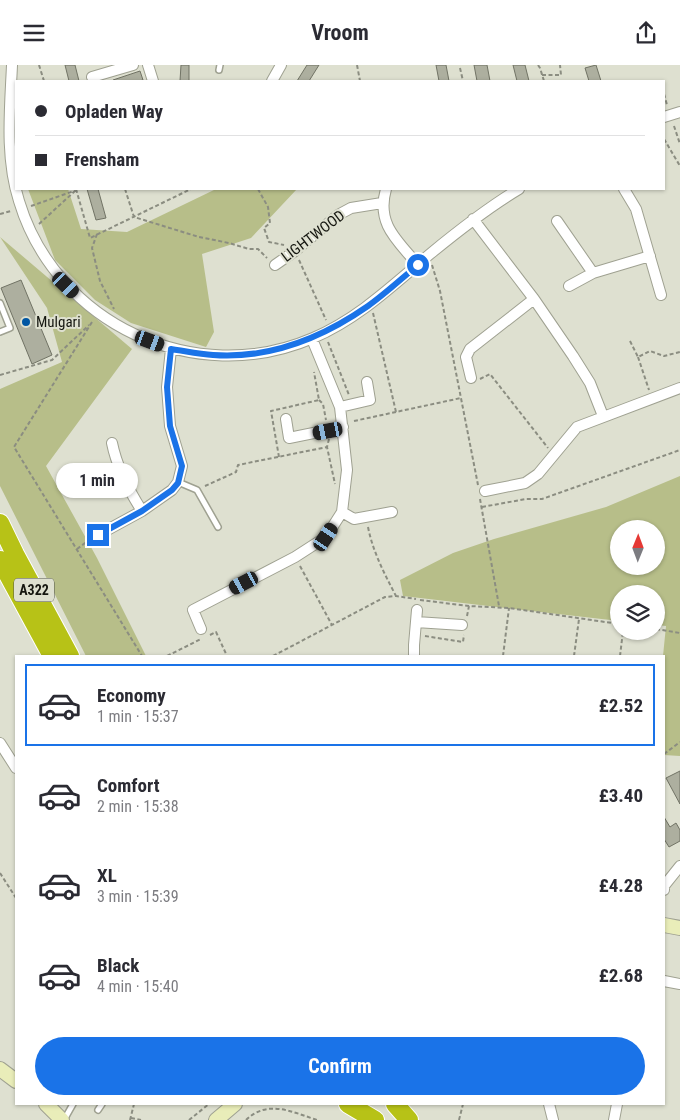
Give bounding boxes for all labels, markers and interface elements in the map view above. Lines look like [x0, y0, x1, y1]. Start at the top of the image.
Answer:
icon: menu [20, 19, 48, 47]
icon: share [632, 19, 660, 47]
text: Vroom [311, 20, 369, 45]
text: Opladen Way [65, 100, 163, 123]
text: Frensham [65, 148, 139, 171]
street label: LIGHTWOOD [278, 206, 348, 266]
route start [407, 254, 429, 276]
car [49, 269, 82, 301]
place label: Mulgari [36, 313, 81, 331]
marker: Mulgari [20, 316, 32, 328]
car [133, 329, 166, 353]
car [311, 421, 344, 441]
callout: 1 min [57, 463, 139, 497]
text: 1 min [79, 471, 115, 490]
car [311, 520, 340, 554]
north arrow [610, 520, 665, 575]
map controls [610, 520, 665, 640]
route end [87, 524, 109, 546]
car [227, 569, 260, 597]
road number: A322 [14, 579, 54, 601]
button: layers [610, 585, 665, 640]
icon: car [37, 683, 82, 728]
text: Economy [97, 684, 166, 707]
text: £2.52 [599, 694, 643, 717]
text: 1 min · 15:37 [97, 707, 179, 726]
icon: car [37, 773, 82, 818]
text: Comfort [97, 774, 160, 797]
text: £3.40 [599, 784, 643, 807]
text: 2 min · 15:38 [97, 797, 179, 816]
icon: car [37, 863, 82, 908]
text: XL [97, 864, 117, 887]
text: £4.28 [599, 874, 643, 897]
text: 3 min · 15:39 [97, 887, 179, 906]
icon: car [37, 953, 82, 998]
text: Black [97, 954, 139, 977]
text: £2.68 [599, 964, 643, 987]
text: 4 min · 15:40 [97, 977, 179, 996]
button: Confirm [35, 1037, 645, 1095]

